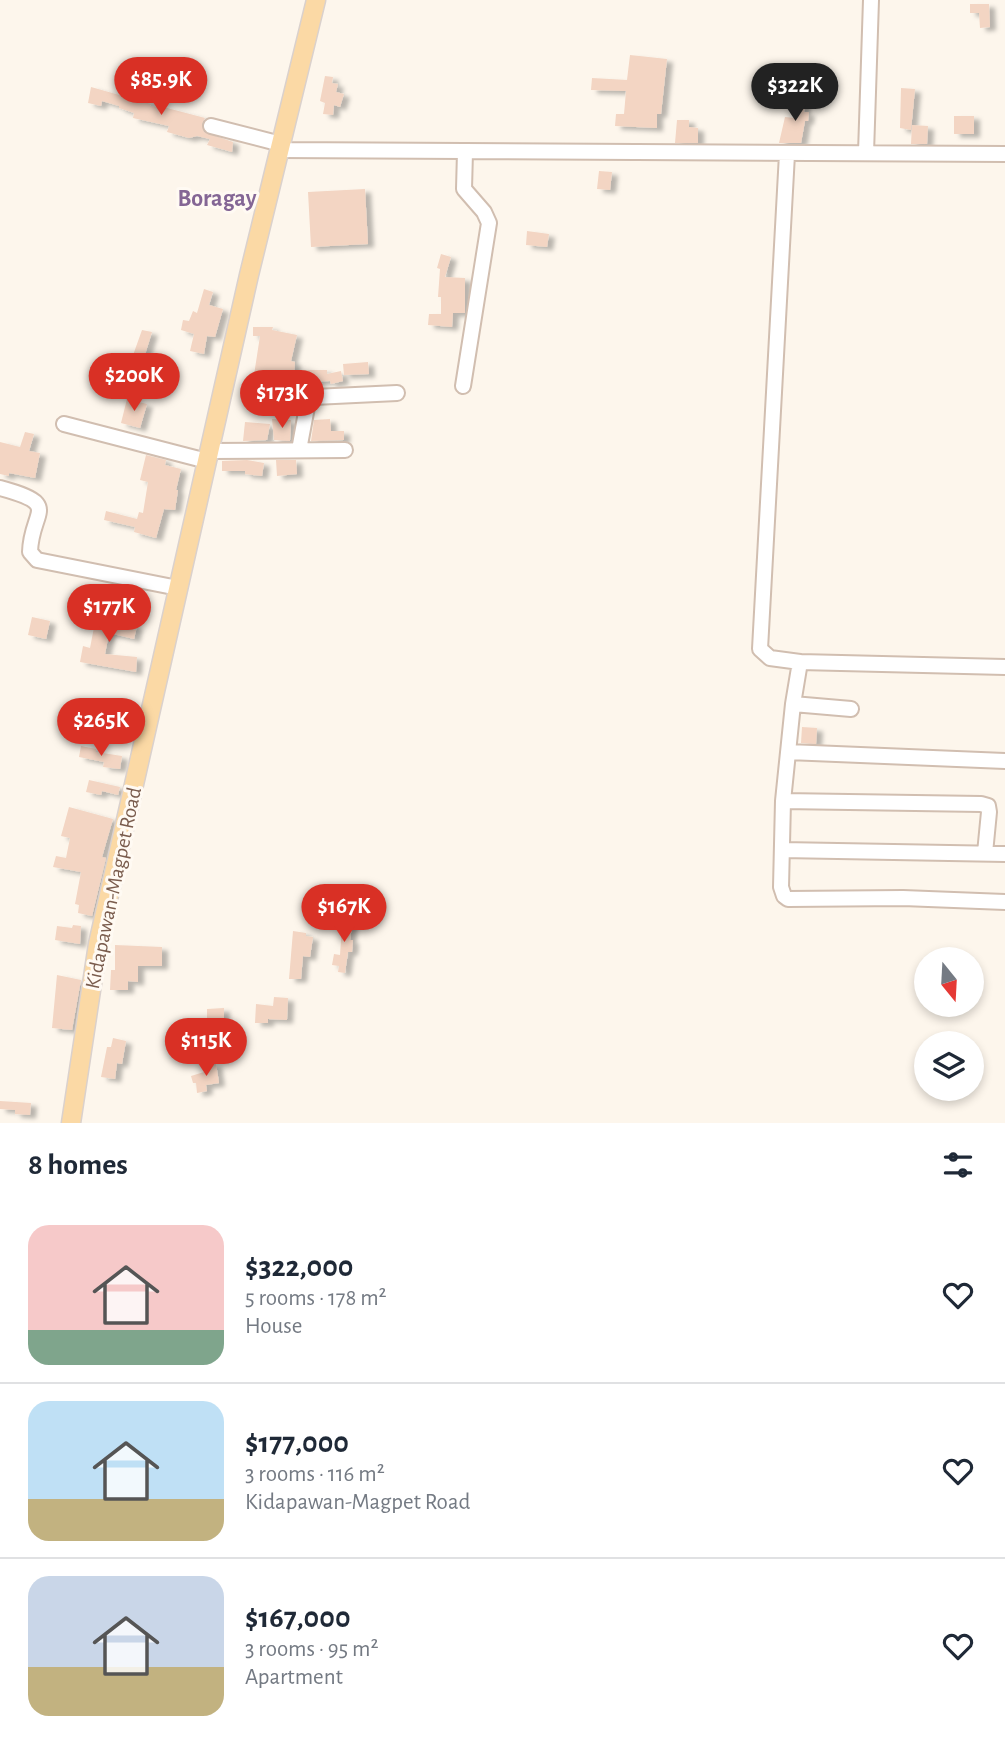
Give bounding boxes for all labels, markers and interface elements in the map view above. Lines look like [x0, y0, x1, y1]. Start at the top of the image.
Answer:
pin: $85.9K [104, 58, 218, 117]
pin: $322K [746, 64, 844, 123]
text: $85.9K [130, 68, 192, 91]
text: $322K [767, 74, 823, 97]
district label: Boragay [178, 187, 257, 211]
pin: $200K [85, 354, 183, 413]
text: $200K [105, 364, 163, 387]
pin: $173K [233, 370, 331, 430]
text: $173K [256, 381, 308, 404]
pin: $177K [60, 584, 158, 644]
text: $177K [83, 595, 135, 618]
pin: $265K [52, 698, 150, 758]
text: $265K [73, 709, 129, 732]
street label: Kidapawan-Magpet Road [82, 785, 145, 991]
pin: $167K [295, 884, 393, 944]
text: $167K [317, 895, 371, 918]
north arrow [914, 947, 984, 1017]
map controls [914, 947, 984, 1101]
pin: $115K [157, 1018, 255, 1078]
text: $115K [181, 1029, 231, 1052]
button: layers [914, 1031, 984, 1101]
icon: filters [939, 1146, 977, 1184]
text: 8 homes [28, 1150, 128, 1180]
text: $322,000 [245, 1252, 353, 1282]
icon: home [84, 1253, 168, 1337]
icon: heart [939, 1276, 977, 1314]
text: 5 rooms · 178 m² [245, 1287, 387, 1310]
text: House [245, 1315, 302, 1338]
text: $177,000 [245, 1428, 349, 1458]
icon: home [84, 1429, 168, 1513]
icon: heart [939, 1452, 977, 1490]
text: 3 rooms · 116 m² [245, 1463, 385, 1486]
text: Kidapawan-Magpet Road [245, 1491, 470, 1514]
text: $167,000 [245, 1603, 351, 1633]
icon: home [84, 1604, 168, 1688]
icon: heart [939, 1627, 977, 1665]
text: 3 rooms · 95 m² [245, 1638, 378, 1661]
text: Apartment [245, 1666, 343, 1689]

